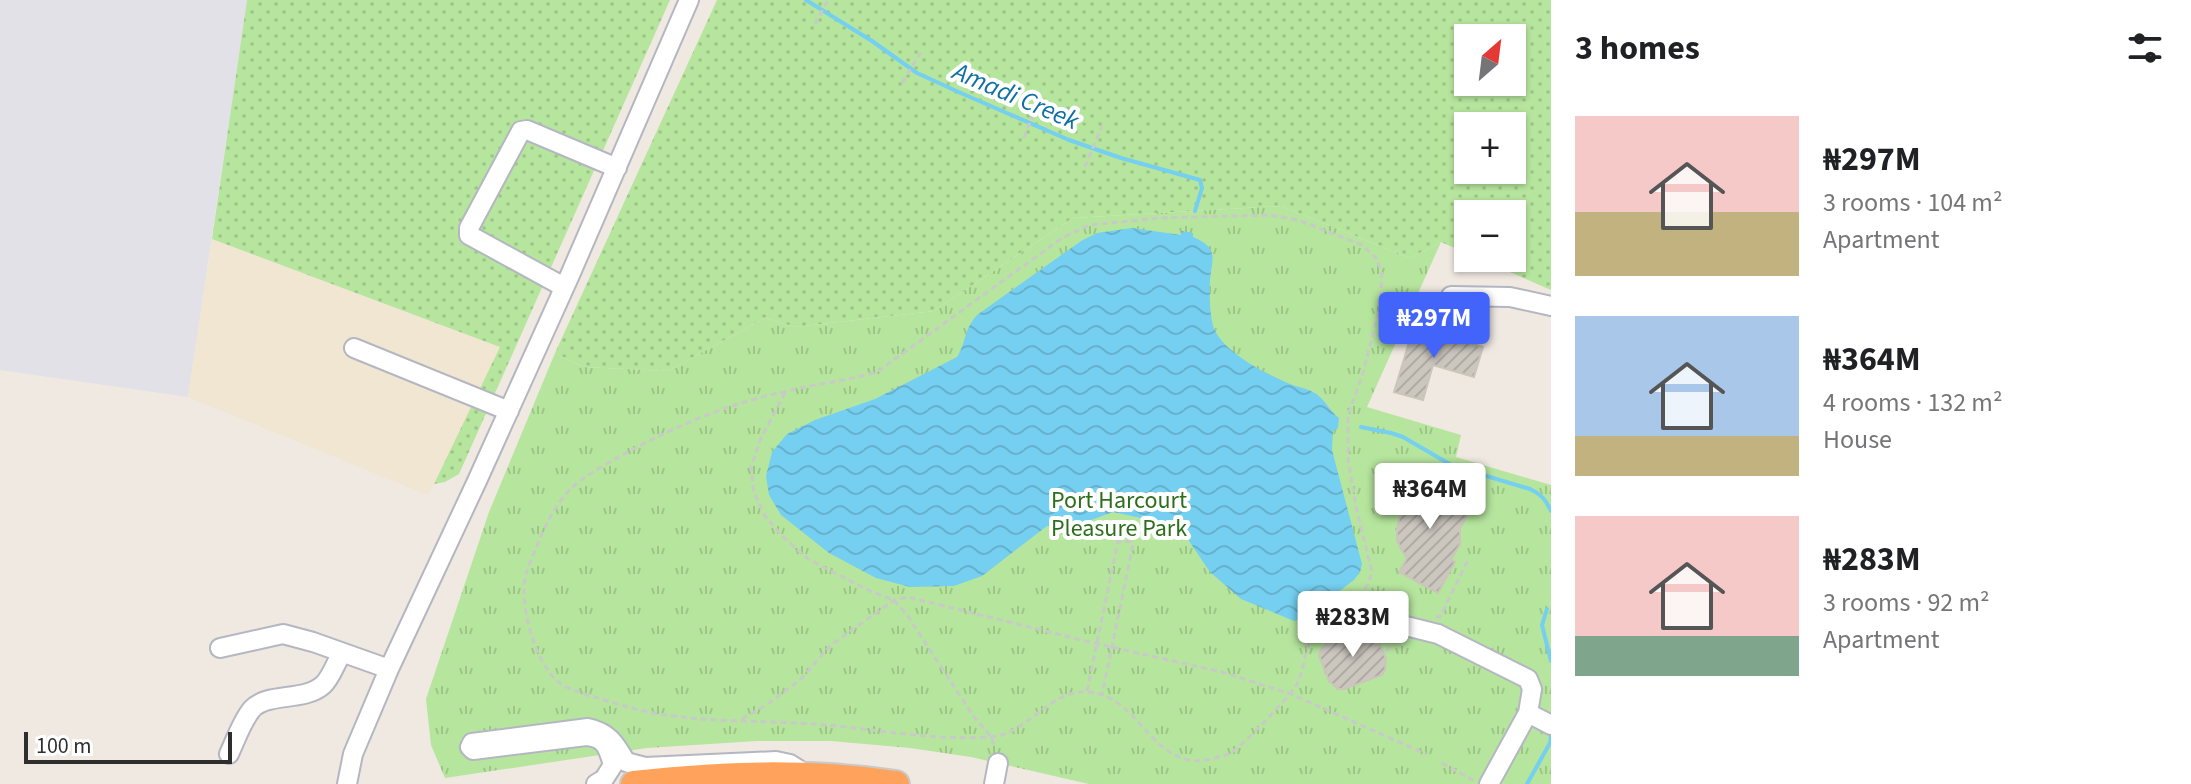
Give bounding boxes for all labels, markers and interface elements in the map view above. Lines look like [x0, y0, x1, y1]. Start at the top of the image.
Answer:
north arrow [1454, 24, 1526, 96]
map controls [1454, 24, 1526, 272]
text: 3 homes [1575, 24, 1700, 73]
icon: filters [2123, 26, 2167, 70]
water label: Amadi Creek [945, 52, 1085, 139]
button: + [1454, 112, 1526, 184]
text: ₦297M [1823, 135, 1921, 184]
icon: home [1639, 148, 1735, 244]
text: 3 rooms · 104 m² [1823, 184, 2002, 221]
button: − [1454, 200, 1526, 272]
text: Apartment [1823, 221, 1940, 258]
pin: ₦297M [1378, 292, 1490, 360]
text: ₦297M [1397, 299, 1471, 336]
text: ₦364M [1823, 335, 1921, 384]
icon: home [1639, 348, 1735, 444]
text: 4 rooms · 132 m² [1823, 384, 2002, 421]
text: House [1823, 421, 1892, 458]
pin: ₦364M [1374, 463, 1486, 531]
text: ₦364M [1393, 470, 1467, 507]
park label: Port Harcourt Pleasure Park [1051, 483, 1187, 546]
text: ₦283M [1823, 535, 1921, 584]
icon: home [1639, 548, 1735, 644]
text: 3 rooms · 92 m² [1823, 584, 1990, 621]
pin: ₦283M [1297, 591, 1409, 659]
text: ₦283M [1316, 598, 1390, 635]
text: Apartment [1823, 621, 1940, 658]
scale bar [24, 728, 232, 764]
text: 100 m [36, 730, 91, 762]

